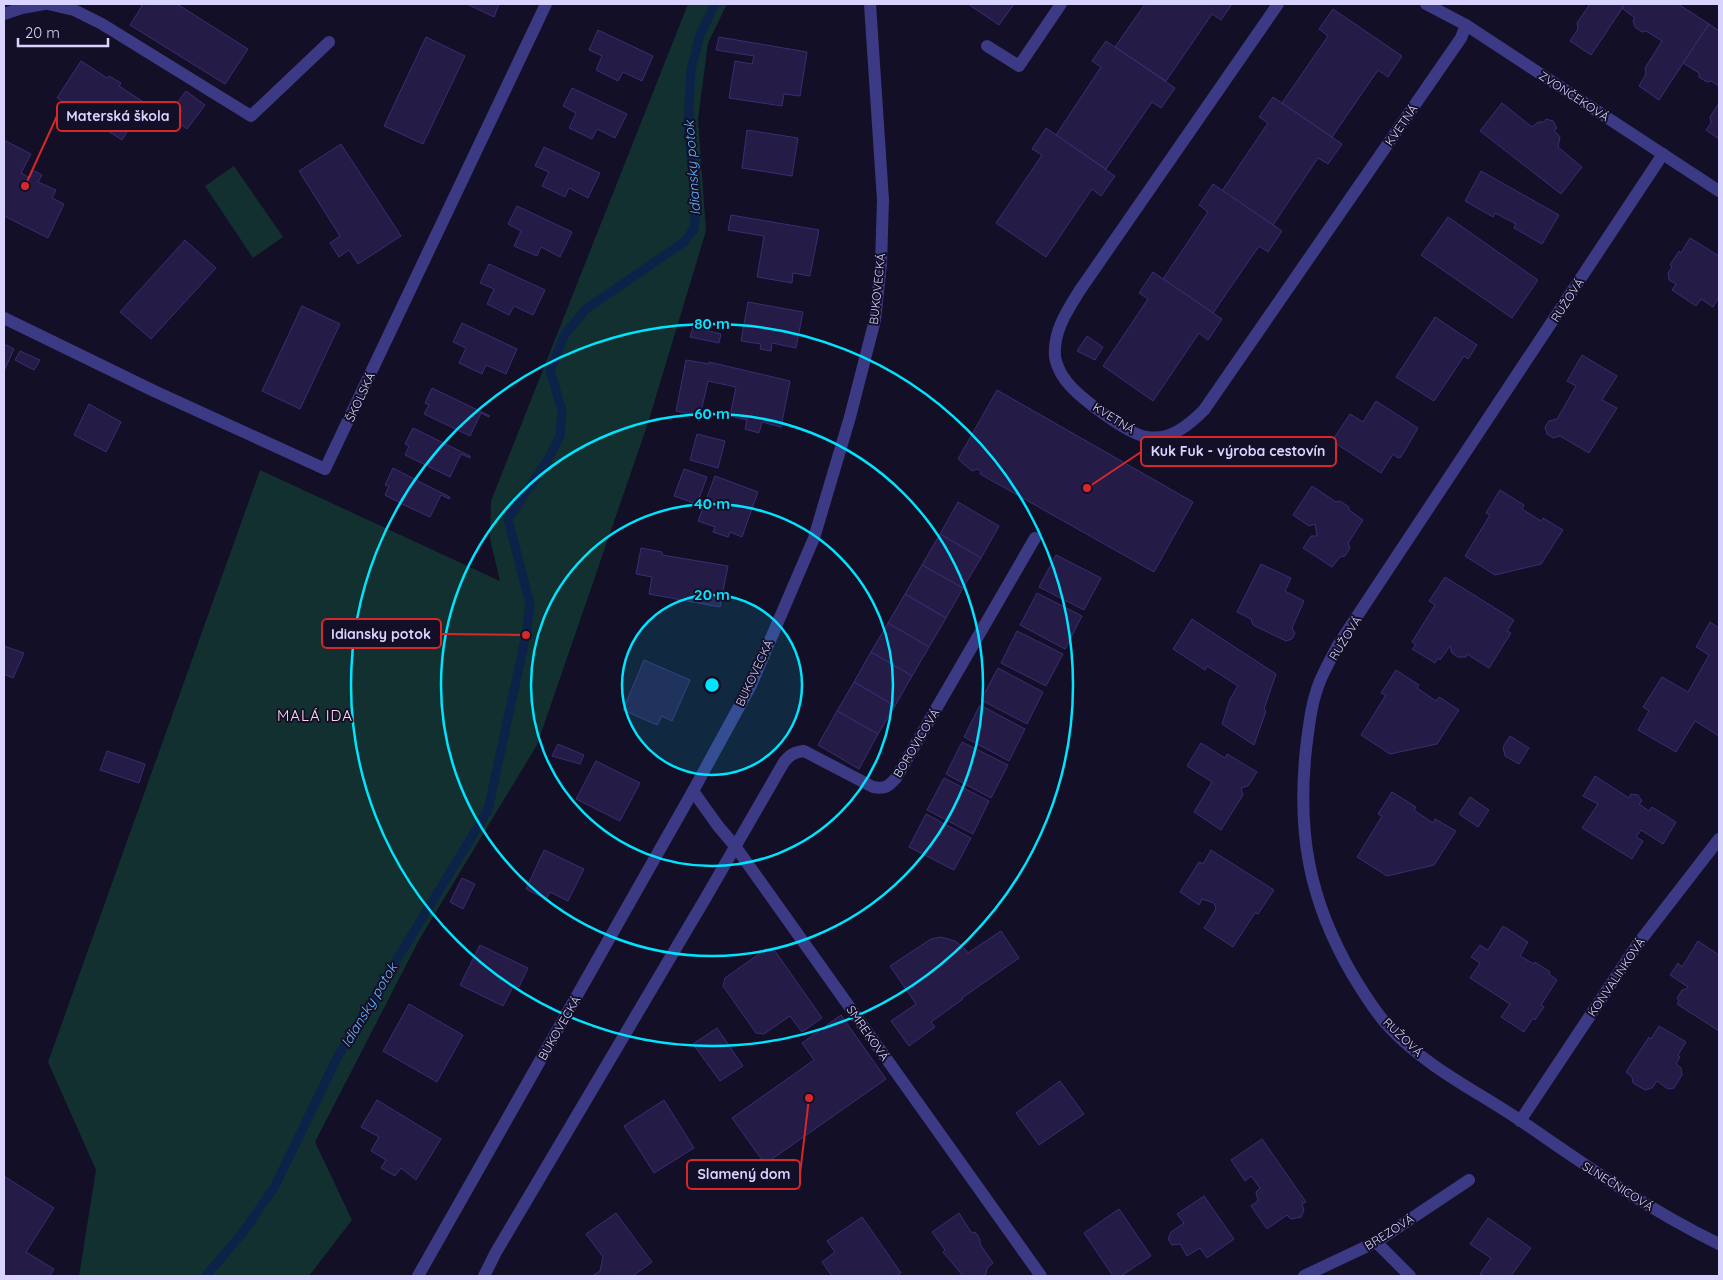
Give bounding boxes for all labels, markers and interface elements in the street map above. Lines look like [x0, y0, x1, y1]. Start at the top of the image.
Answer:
scale bar [18, 15, 108, 47]
text: 20 m [25, 23, 60, 42]
street label: ZVONČEKOVÁ [1536, 68, 1612, 124]
street label: KVETNÁ [1381, 101, 1421, 148]
callout: Materská škola [57, 102, 180, 131]
text: Materská škola [66, 107, 170, 125]
water label: Idiansky potok [680, 119, 704, 216]
street label: BUKOVECKÁ [866, 252, 888, 325]
street label: RUŽOVÁ [1547, 275, 1587, 325]
text: 80 m [694, 314, 730, 333]
street label: ŠKOLSKÁ [342, 370, 378, 424]
street label: KVETNÁ [1090, 399, 1138, 437]
text: 60 m [694, 404, 730, 423]
callout: Kuk Fuk - výroba cestovín [1141, 437, 1336, 466]
text: Kuk Fuk - výroba cestovín [1151, 442, 1325, 460]
text: 40 m [694, 494, 730, 513]
text: 20 m [694, 585, 730, 604]
street label: RUŽOVÁ [1326, 613, 1364, 663]
callout: Idiansky potok [322, 619, 441, 648]
text: Idiansky potok [331, 625, 431, 643]
street label: BUKOVECKÁ [732, 637, 776, 709]
centre of rings [703, 676, 721, 694]
district label: MALÁ IDA [277, 706, 353, 725]
street label: BOROVICOVÁ [890, 706, 943, 780]
street label: KONVALINKOVÁ [1584, 935, 1648, 1019]
water label: Idiansky potok [337, 958, 402, 1050]
street label: BUKOVECKÁ [535, 993, 584, 1063]
street label: SMREKOVÁ [843, 1002, 893, 1064]
street label: RUŽOVÁ [1380, 1015, 1426, 1060]
street label: SLNEČNICOVÁ [1580, 1158, 1656, 1214]
callout: Slamený dom [687, 1160, 800, 1189]
text: Slamený dom [698, 1165, 790, 1183]
street label: BREZOVÁ [1362, 1211, 1417, 1253]

